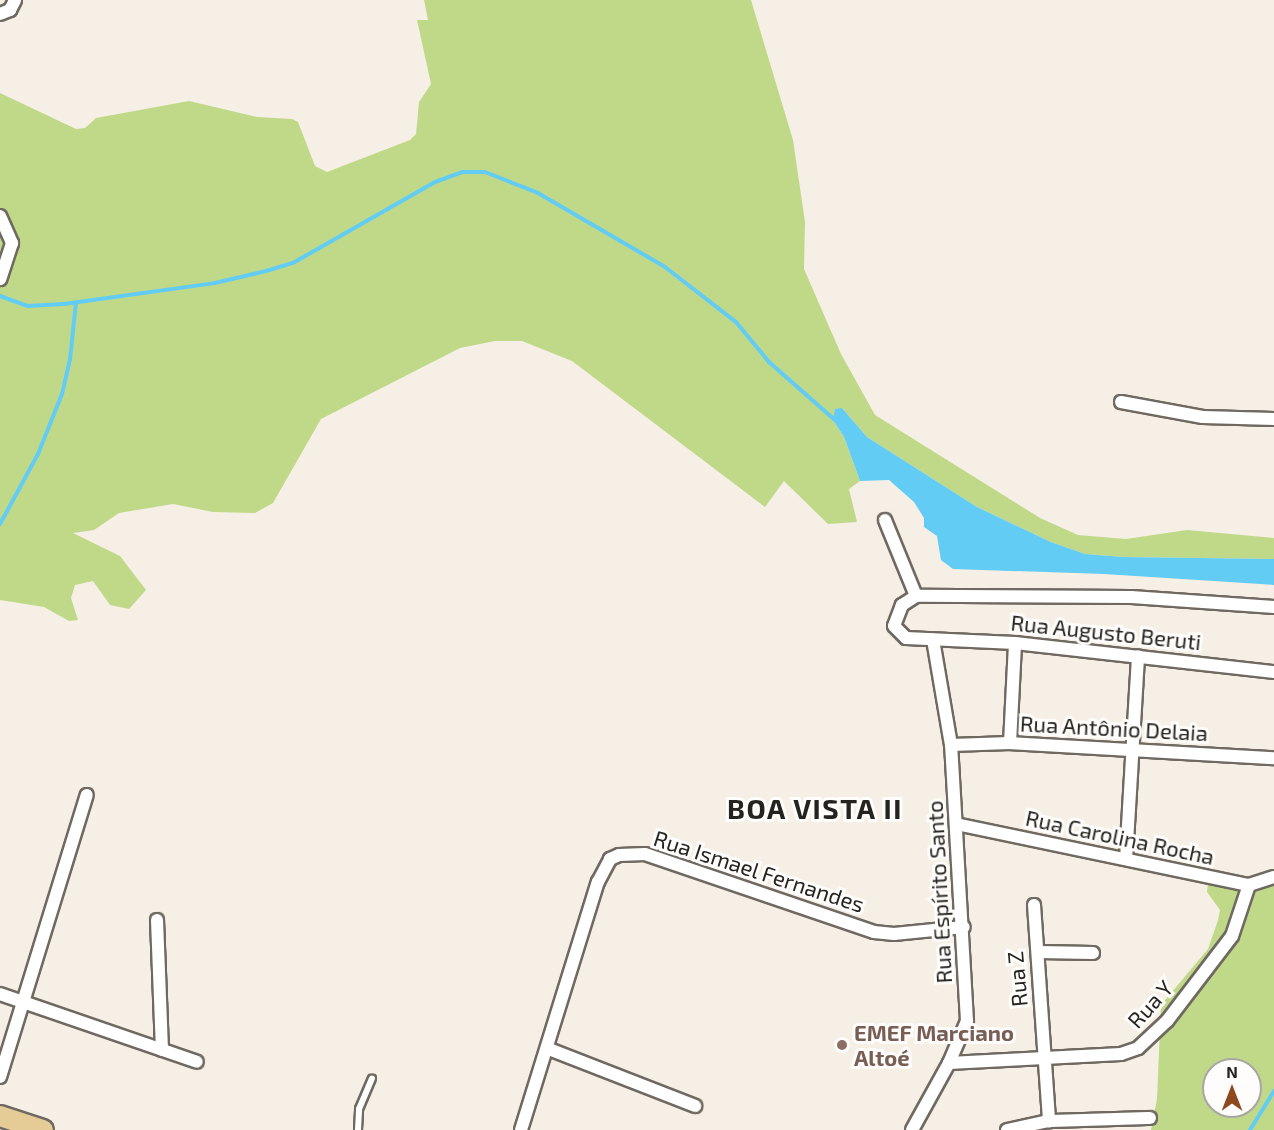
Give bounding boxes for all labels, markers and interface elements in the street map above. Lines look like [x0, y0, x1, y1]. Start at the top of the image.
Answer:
street label: Rua Augusto Beruti [1009, 609, 1203, 655]
street label: Rua Antônio Delaia [1019, 710, 1209, 746]
district label: BOA VISTA II [726, 791, 904, 825]
street label: Rua Espírito Santo [921, 800, 957, 984]
street label: Rua Carolina Rocha [1023, 804, 1217, 870]
street label: Rua Ismael Fernandes [650, 824, 868, 918]
street label: Rua Z [1001, 950, 1033, 1008]
street label: Rua Y [1122, 974, 1178, 1034]
place label: EMEF Marciano Altoé [854, 1019, 1014, 1070]
marker: EMEF Marciano Altoé [835, 1038, 849, 1052]
north arrow [1202, 1058, 1262, 1118]
text: N [1226, 1062, 1238, 1081]

